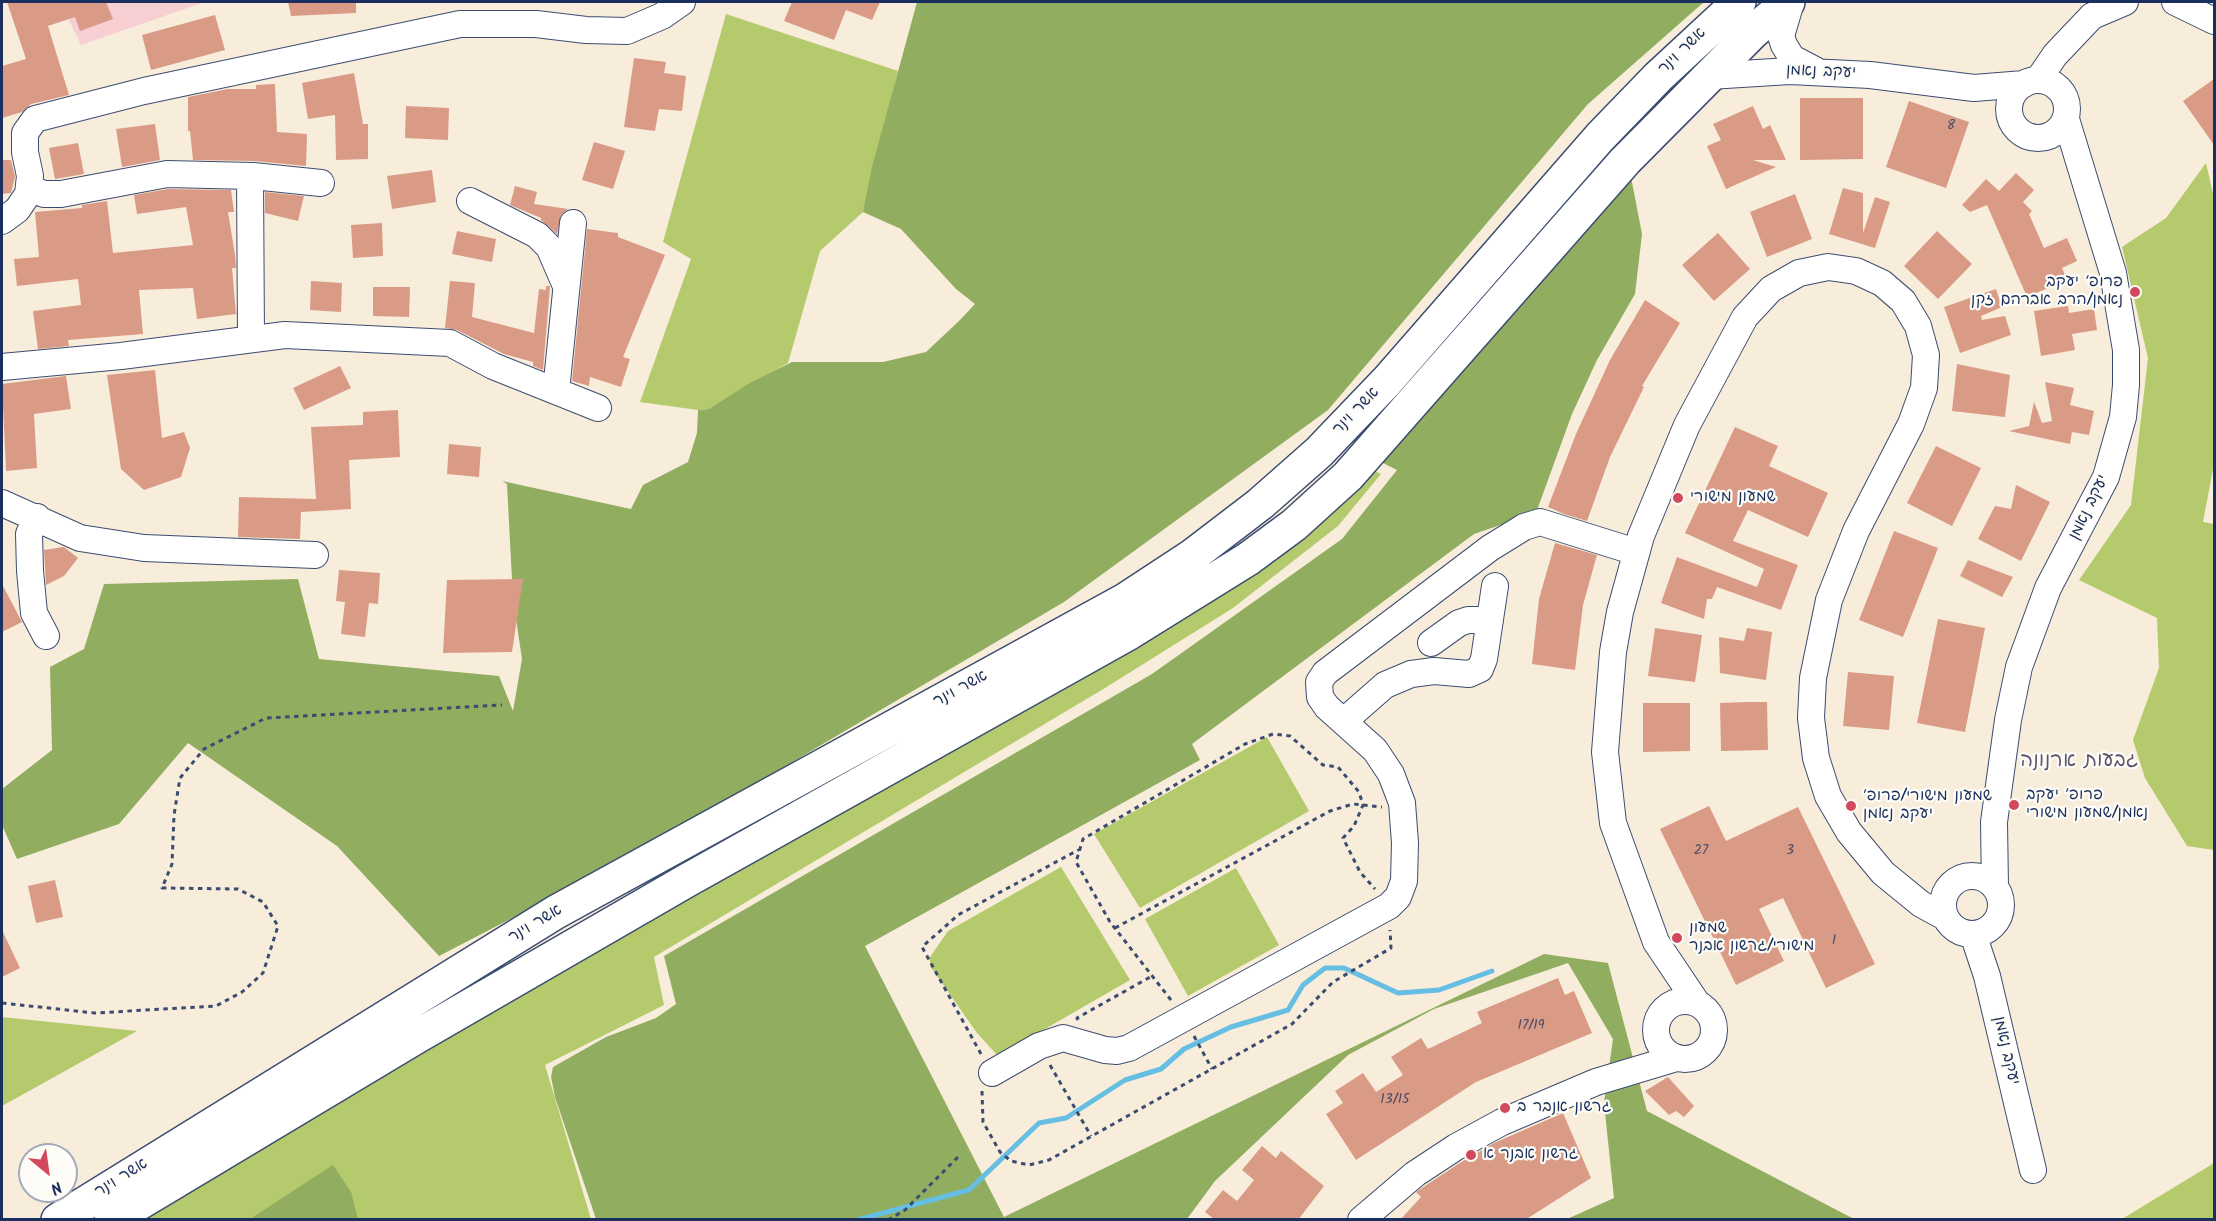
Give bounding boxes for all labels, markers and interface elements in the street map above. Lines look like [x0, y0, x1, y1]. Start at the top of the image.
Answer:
street label: אשר וינר [1655, 25, 1711, 79]
street label: יעקב נאמן [1786, 62, 1856, 84]
house number: 8 [1947, 119, 1955, 135]
place label: פרופ׳ יעקב נאמן/הרב אברהם זקן [1971, 273, 2123, 311]
marker: פרופ׳ יעקב נאמן/הרב אברהם זקן [2128, 285, 2142, 299]
street label: אשר וינר [1330, 384, 1384, 440]
street label: יעקב נאמן [2066, 472, 2114, 544]
place label: שמעון מישורי [1690, 488, 1776, 508]
marker: שמעון מישורי [1671, 491, 1685, 505]
street label: אשר וינר [931, 667, 991, 713]
district label: גבעות ארנונה [2020, 751, 2138, 775]
place label: פרופ׳ יעקב נאמן/שמעון מישורי [2026, 786, 2148, 824]
place label: שמעון מישורי/פרופ׳ יעקב נאמן [1863, 787, 1992, 825]
marker: פרופ׳ יעקב נאמן/שמעון מישורי [2007, 798, 2021, 812]
marker: שמעון מישורי/פרופ׳ יעקב נאמן [1844, 799, 1858, 813]
house number: 27 [1694, 844, 1708, 860]
house number: 3 [1786, 844, 1794, 860]
street label: אשר וינר [506, 902, 566, 948]
place label: שמעון מישורי/גרשון אבנר [1689, 919, 1814, 957]
marker: שמעון מישורי/גרשון אבנר [1670, 931, 1684, 945]
house number: 1 [1832, 934, 1836, 950]
street label: יעקב נאמן [1988, 1015, 2022, 1087]
house number: 17/19 [1517, 1019, 1545, 1035]
house number: 13/15 [1380, 1093, 1410, 1109]
place label: גרשון אנבר ב [1517, 1098, 1611, 1118]
marker: גרשון אנבר ב [1498, 1101, 1512, 1115]
north arrow [18, 1143, 78, 1203]
place label: גרשון אבנר א [1483, 1145, 1578, 1165]
marker: גרשון אבנר א [1464, 1148, 1478, 1162]
street label: אשר וינר [92, 1155, 152, 1203]
text: N [46, 1174, 66, 1201]

